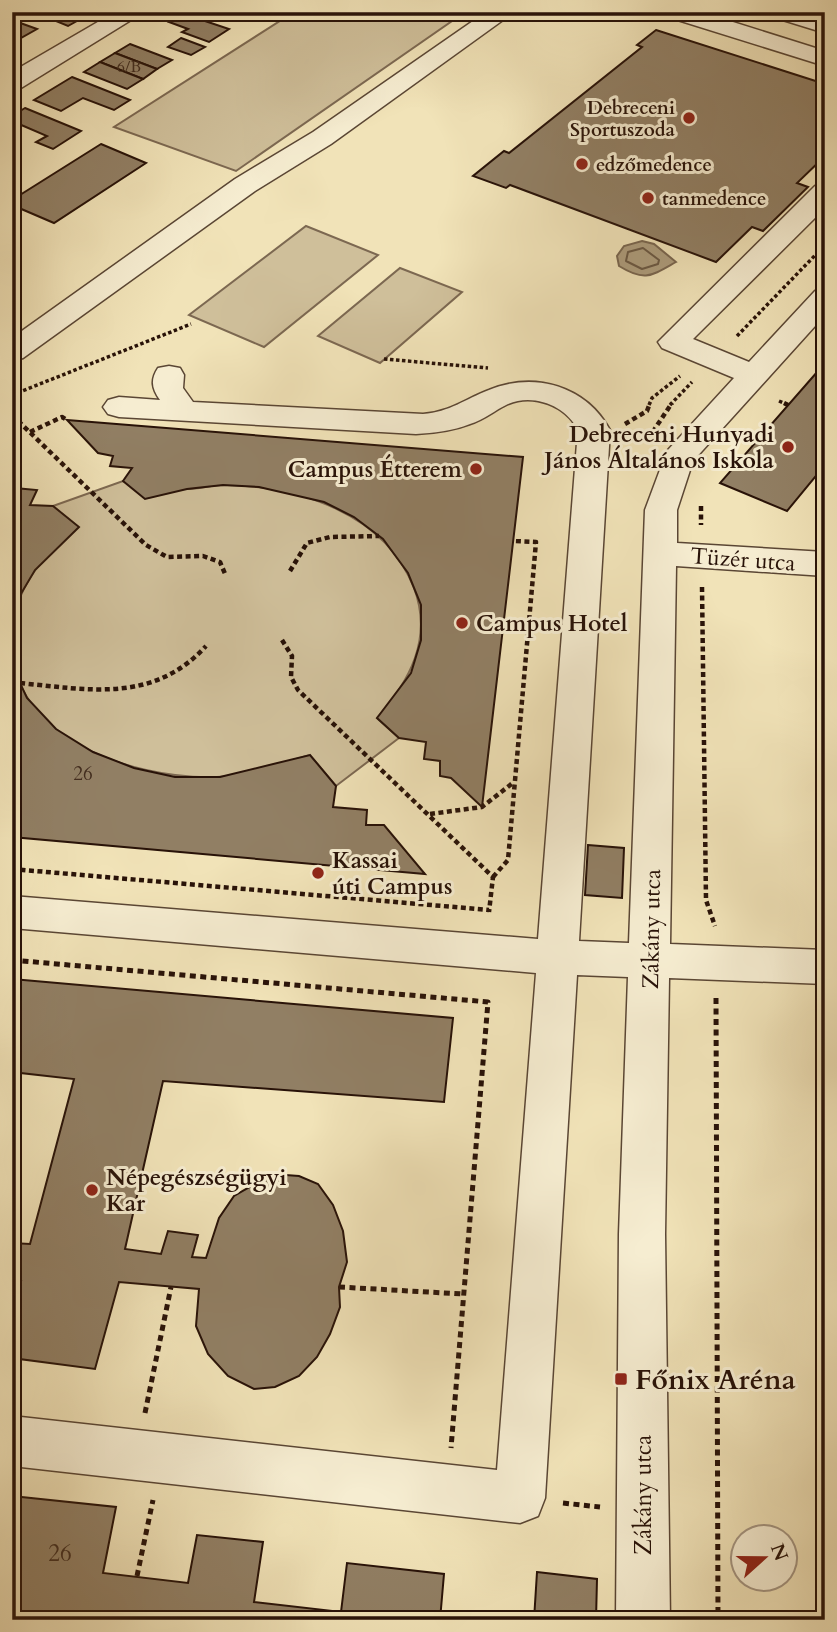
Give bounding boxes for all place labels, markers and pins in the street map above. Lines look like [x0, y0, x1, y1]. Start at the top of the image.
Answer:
place label: Debreceni Sportuszoda [570, 95, 676, 143]
marker: Debreceni Sportuszoda [681, 110, 697, 126]
place label: edzőmedence [596, 152, 712, 178]
marker: edzőmedence [574, 156, 590, 172]
place label: tanmedence [662, 186, 766, 212]
marker: tanmedence [640, 190, 656, 206]
place label: Debreceni Hunyadi János Általános Iskola [541, 419, 775, 476]
marker: Debreceni Hunyadi János Általános Iskola [780, 439, 796, 455]
place label: Campus Étterem [288, 454, 463, 485]
marker: Campus Étterem [468, 461, 484, 477]
place label: Campus Hotel [476, 608, 628, 639]
marker: Campus Hotel [454, 615, 470, 631]
place label: Kassai úti Campus [332, 845, 453, 902]
marker: Kassai úti Campus [310, 865, 326, 881]
place label: Népegészségügyi Kar [106, 1162, 287, 1219]
marker: Népegészségügyi Kar [84, 1182, 100, 1198]
place label: Főnix Aréna [635, 1361, 796, 1399]
marker: Főnix Aréna [613, 1371, 629, 1387]

